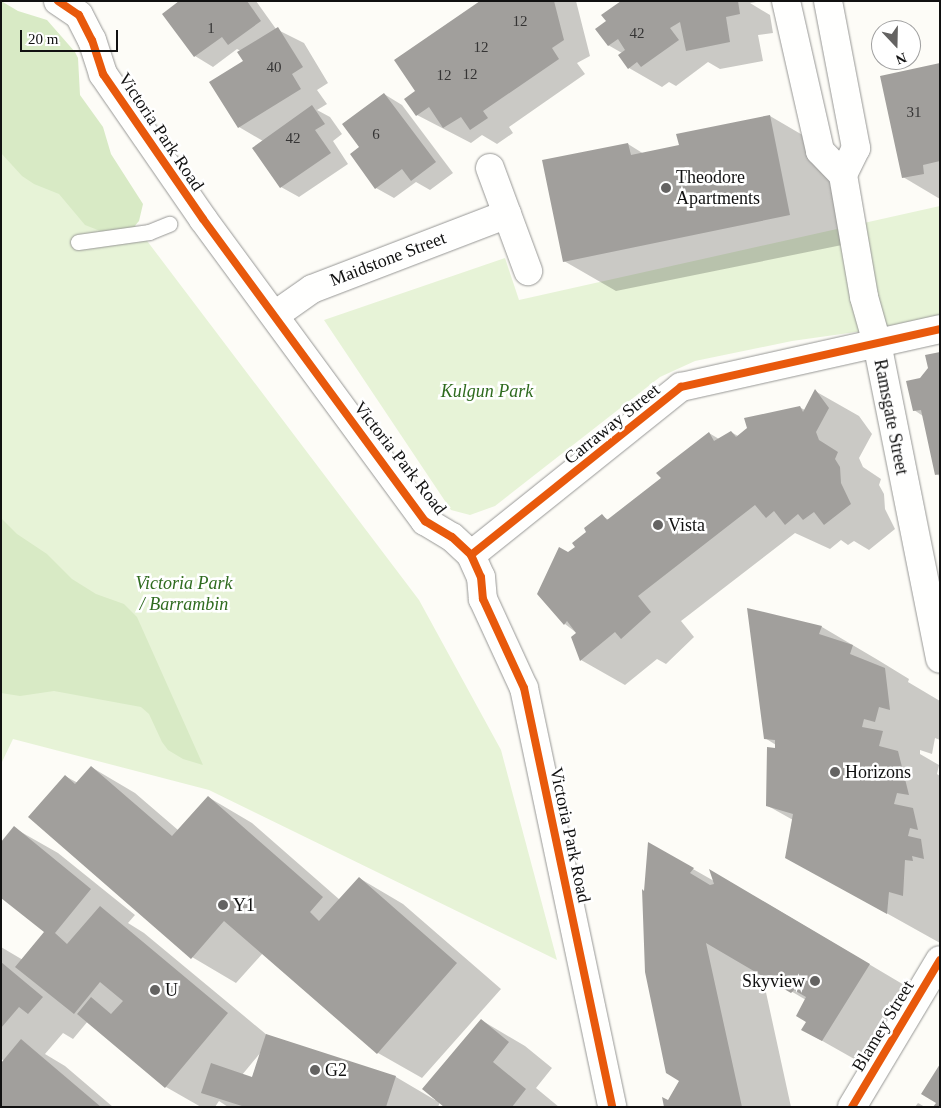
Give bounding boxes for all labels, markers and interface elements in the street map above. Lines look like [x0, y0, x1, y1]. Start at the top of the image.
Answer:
house number: 12 [512, 13, 528, 31]
scale bar [22, 20, 120, 52]
house number: 1 [207, 20, 215, 38]
north arrow [871, 20, 921, 70]
house number: 42 [630, 25, 644, 43]
text: 20 m [28, 31, 58, 47]
house number: 12 [474, 39, 488, 57]
text: N [894, 50, 909, 67]
house number: 40 [266, 59, 282, 77]
house number: 12 [462, 66, 478, 84]
house number: 12 [436, 67, 452, 85]
street label: Victoria Park Road [113, 69, 209, 195]
house number: 31 [906, 104, 922, 122]
house number: 6 [372, 126, 380, 144]
house number: 42 [286, 130, 300, 148]
place label: Theodore Apartments [676, 167, 760, 210]
marker: Theodore Apartments [660, 182, 672, 194]
street label: Maidstone Street [327, 227, 449, 291]
street label: Ramsgate Street [869, 357, 913, 477]
street label: Carraway Street [560, 379, 664, 469]
park label: Kulgun Park [441, 380, 533, 402]
street label: Victoria Park Road [349, 397, 451, 519]
place label: Vista [668, 514, 705, 536]
marker: Vista [652, 519, 664, 531]
park label: Victoria Park / Barrambin [135, 573, 233, 616]
place label: Horizons [845, 761, 911, 783]
street label: Victoria Park Road [545, 765, 595, 905]
marker: Horizons [829, 766, 841, 778]
place label: Y1 [233, 894, 255, 916]
marker: Y1 [217, 899, 229, 911]
place label: Skyview [742, 970, 805, 992]
marker: Skyview [809, 975, 821, 987]
street label: Blamey Street [847, 977, 919, 1075]
place label: U [165, 979, 178, 1001]
marker: U [149, 984, 161, 996]
place label: G2 [325, 1059, 347, 1081]
marker: G2 [309, 1064, 321, 1076]

